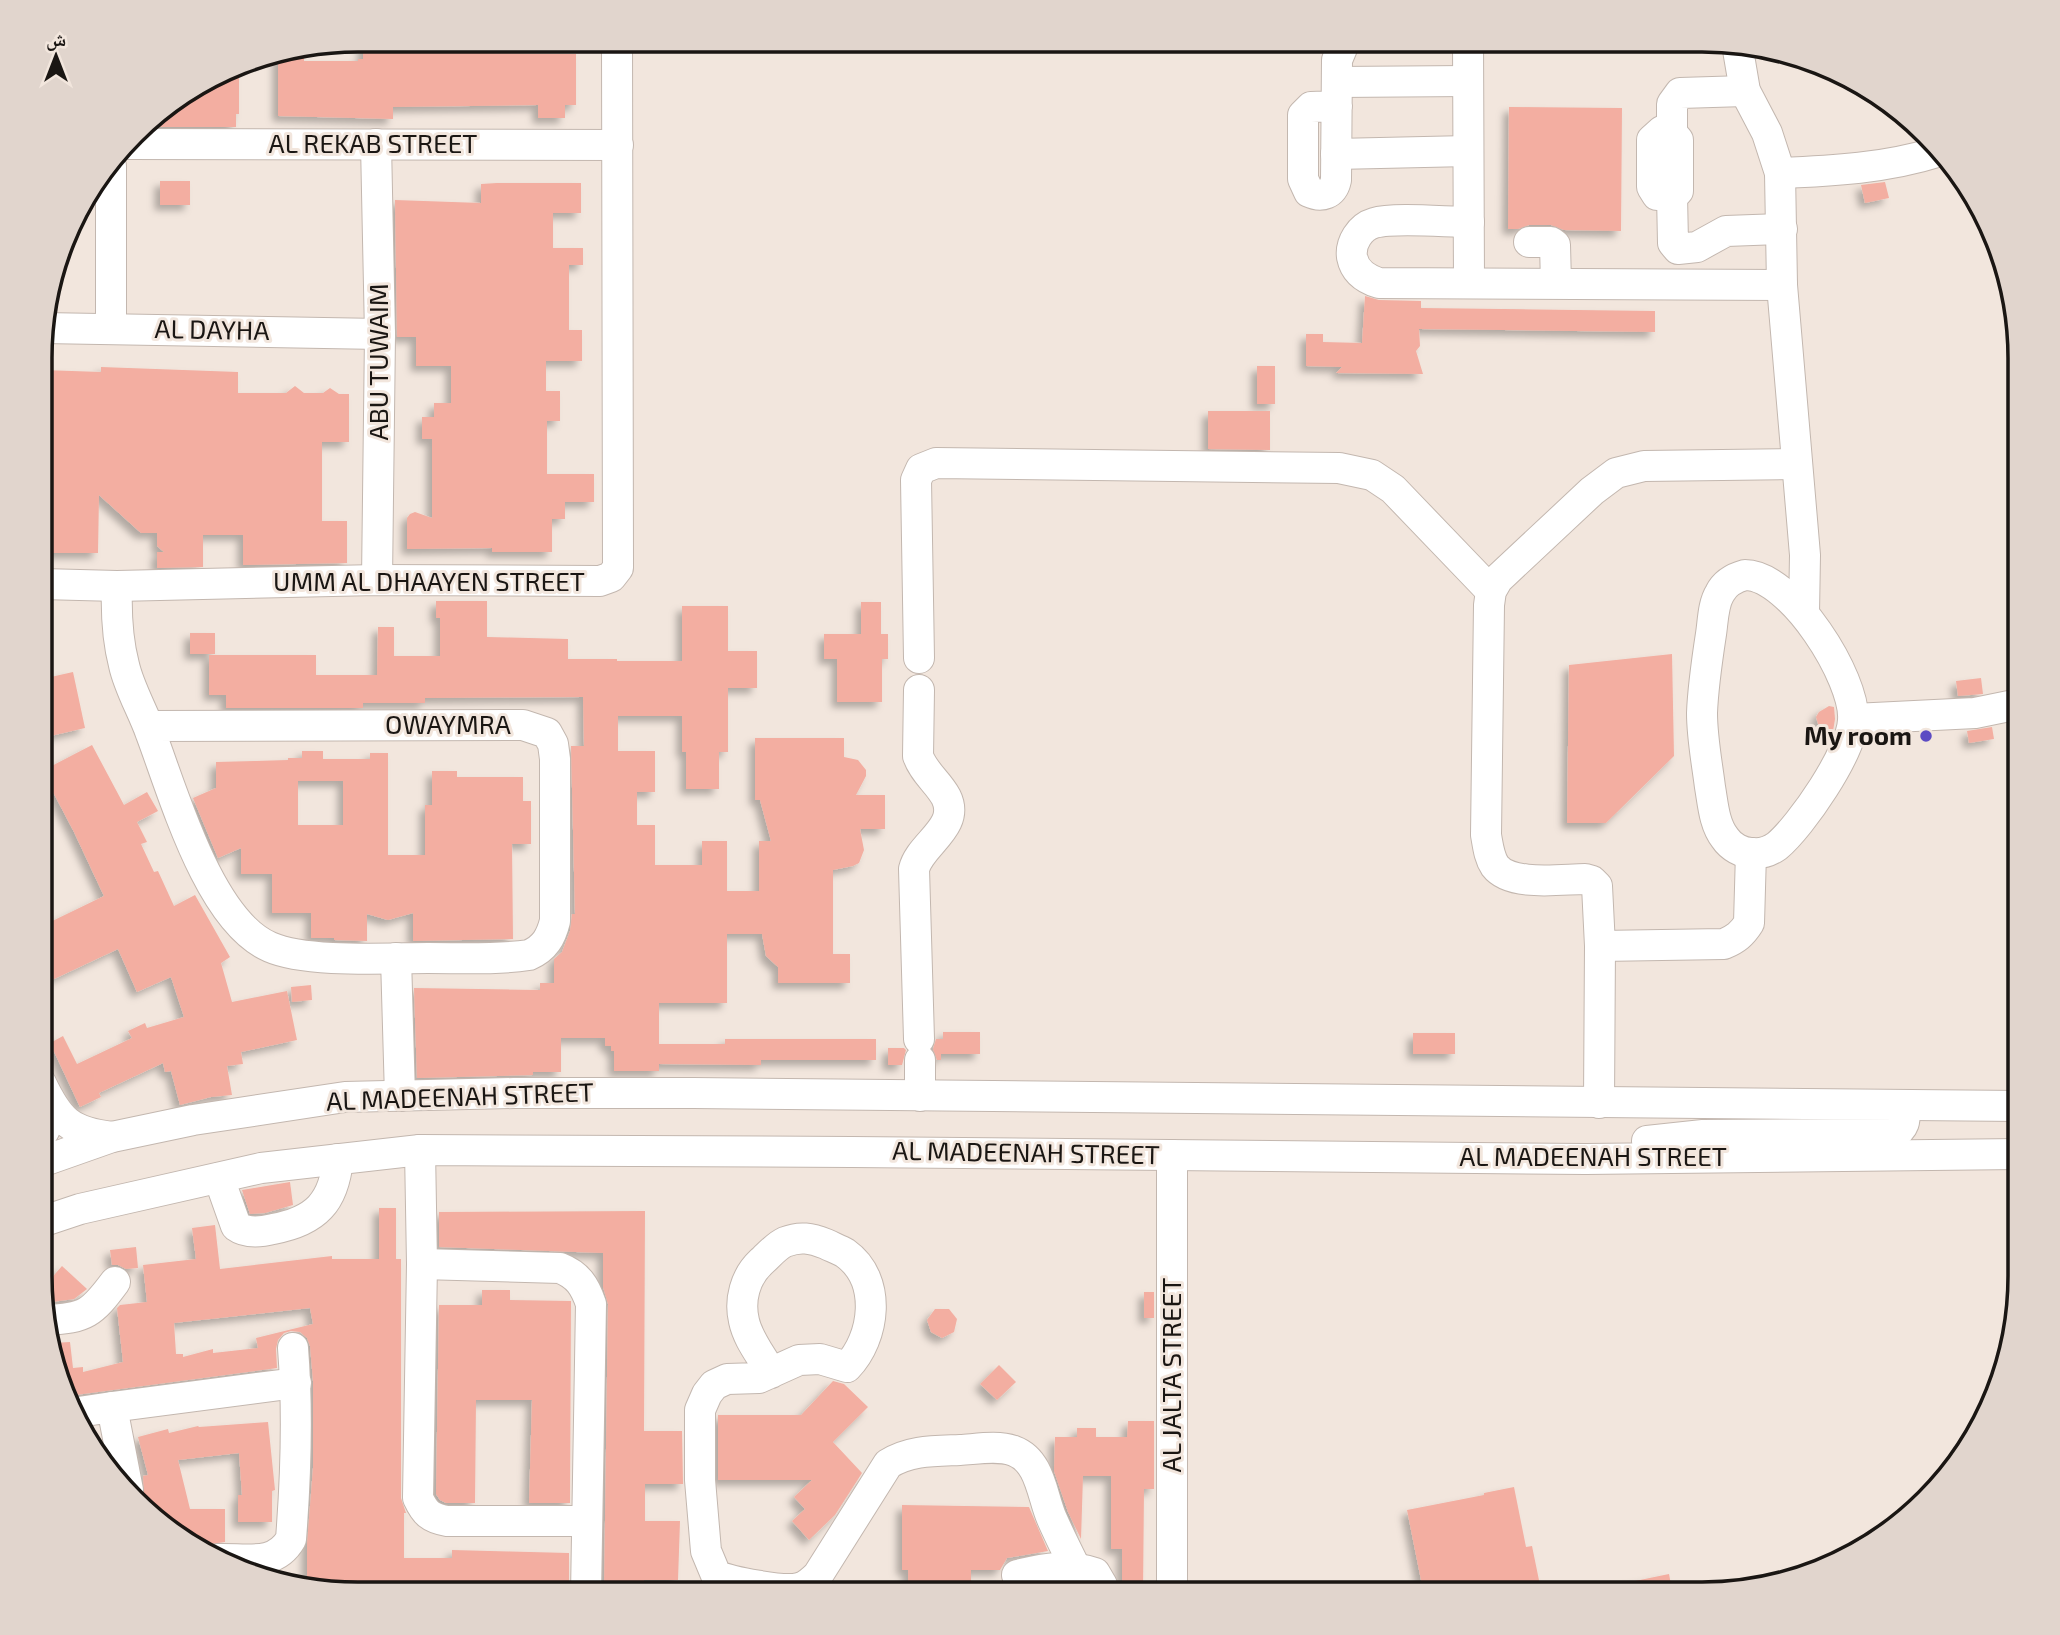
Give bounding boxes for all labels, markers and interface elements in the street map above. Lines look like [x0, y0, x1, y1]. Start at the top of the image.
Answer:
north arrow [21, 21, 91, 91]
text: ش [46, 27, 66, 51]
street label: AL REKAB STREET [269, 127, 477, 158]
street label: ABU TUWAIM [362, 283, 393, 441]
street label: AL DAYHA [154, 312, 270, 345]
street label: UMM AL DHAAYEN STREET [273, 565, 585, 596]
street label: OWAYMRA [385, 708, 511, 739]
place label: My room [1804, 719, 1912, 751]
marker: My room [1918, 728, 1934, 744]
street label: AL MADEENAH STREET [326, 1075, 594, 1116]
street label: AL MADEENAH STREET [892, 1134, 1160, 1169]
street label: AL MADEENAH STREET [1459, 1140, 1727, 1171]
street label: AL JALTA STREET [1155, 1278, 1186, 1472]

